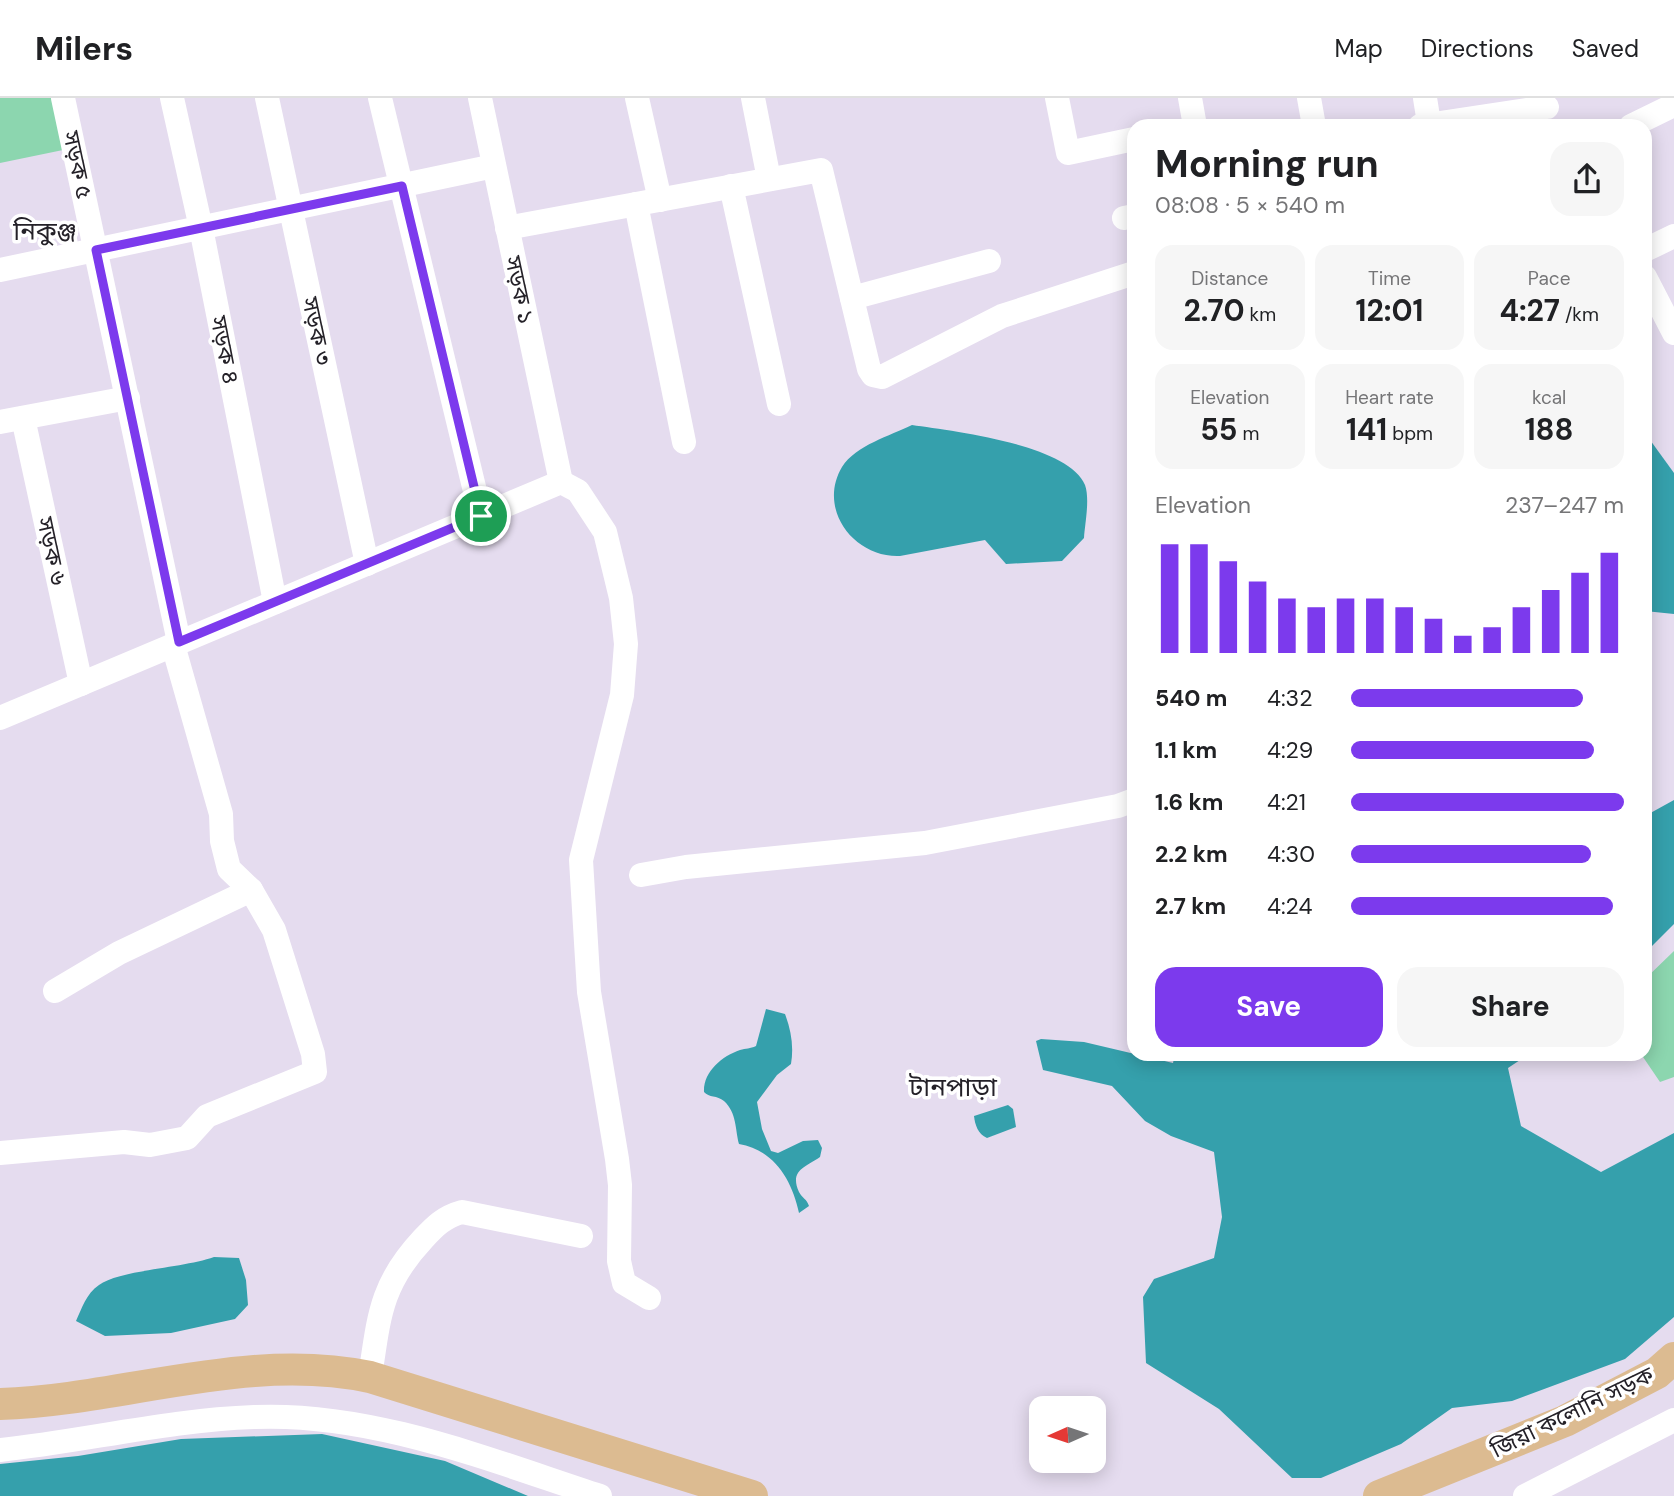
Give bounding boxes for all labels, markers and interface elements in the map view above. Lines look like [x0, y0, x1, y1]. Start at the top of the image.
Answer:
text: Milers [35, 27, 133, 70]
text: Map [1335, 33, 1383, 64]
text: Directions [1421, 33, 1534, 64]
text: Saved [1572, 33, 1639, 64]
street label: সড়ক ৫ [56, 127, 100, 202]
text: Morning run [1155, 139, 1379, 189]
button: share [1550, 142, 1624, 216]
text: 08:08 · 5 × 540 m [1155, 190, 1345, 220]
district label: নিকুঞ্জ [12, 214, 77, 248]
street label: সড়ক ১ [498, 252, 542, 327]
text: Distance [1191, 266, 1268, 291]
text: Time [1368, 266, 1411, 291]
text: Pace [1528, 266, 1570, 291]
text: 2.70 [1184, 291, 1245, 330]
text: 12:01 [1356, 291, 1423, 330]
text: 4:27 [1499, 291, 1560, 330]
street label: সড়ক ৩ [295, 293, 339, 368]
text: km [1245, 302, 1276, 327]
text: /km [1560, 302, 1599, 327]
street label: সড়ক ৪ [204, 312, 246, 387]
text: Elevation [1190, 385, 1269, 410]
text: Heart rate [1345, 385, 1434, 410]
text: kcal [1532, 385, 1566, 410]
text: 55 [1200, 410, 1238, 449]
text: 141 [1346, 410, 1387, 449]
text: 188 [1525, 410, 1574, 449]
text: m [1238, 421, 1259, 446]
text: bpm [1387, 421, 1433, 446]
pin [451, 486, 511, 546]
text: Elevation [1155, 490, 1251, 520]
text: 237–247 m [1505, 490, 1624, 520]
icon: arrive [462, 497, 500, 535]
street label: সড়ক ৬ [30, 513, 74, 588]
text: 540 m [1155, 683, 1228, 713]
text: 4:32 [1267, 683, 1312, 713]
text: 1.1 km [1155, 735, 1217, 765]
text: 4:29 [1267, 735, 1313, 765]
text: 1.6 km [1155, 787, 1223, 817]
text: 4:21 [1267, 787, 1306, 817]
text: 2.2 km [1155, 839, 1228, 869]
text: 4:30 [1267, 839, 1315, 869]
text: 2.7 km [1155, 891, 1226, 921]
text: 4:24 [1267, 891, 1312, 921]
button: Save [1155, 967, 1383, 1047]
button: Share [1397, 967, 1624, 1047]
district label: টানপাড়া [908, 1070, 998, 1104]
street label: জিয়া কলোনি সড়ক [1485, 1359, 1659, 1465]
north arrow [1029, 1396, 1106, 1474]
map controls [1029, 1396, 1106, 1473]

